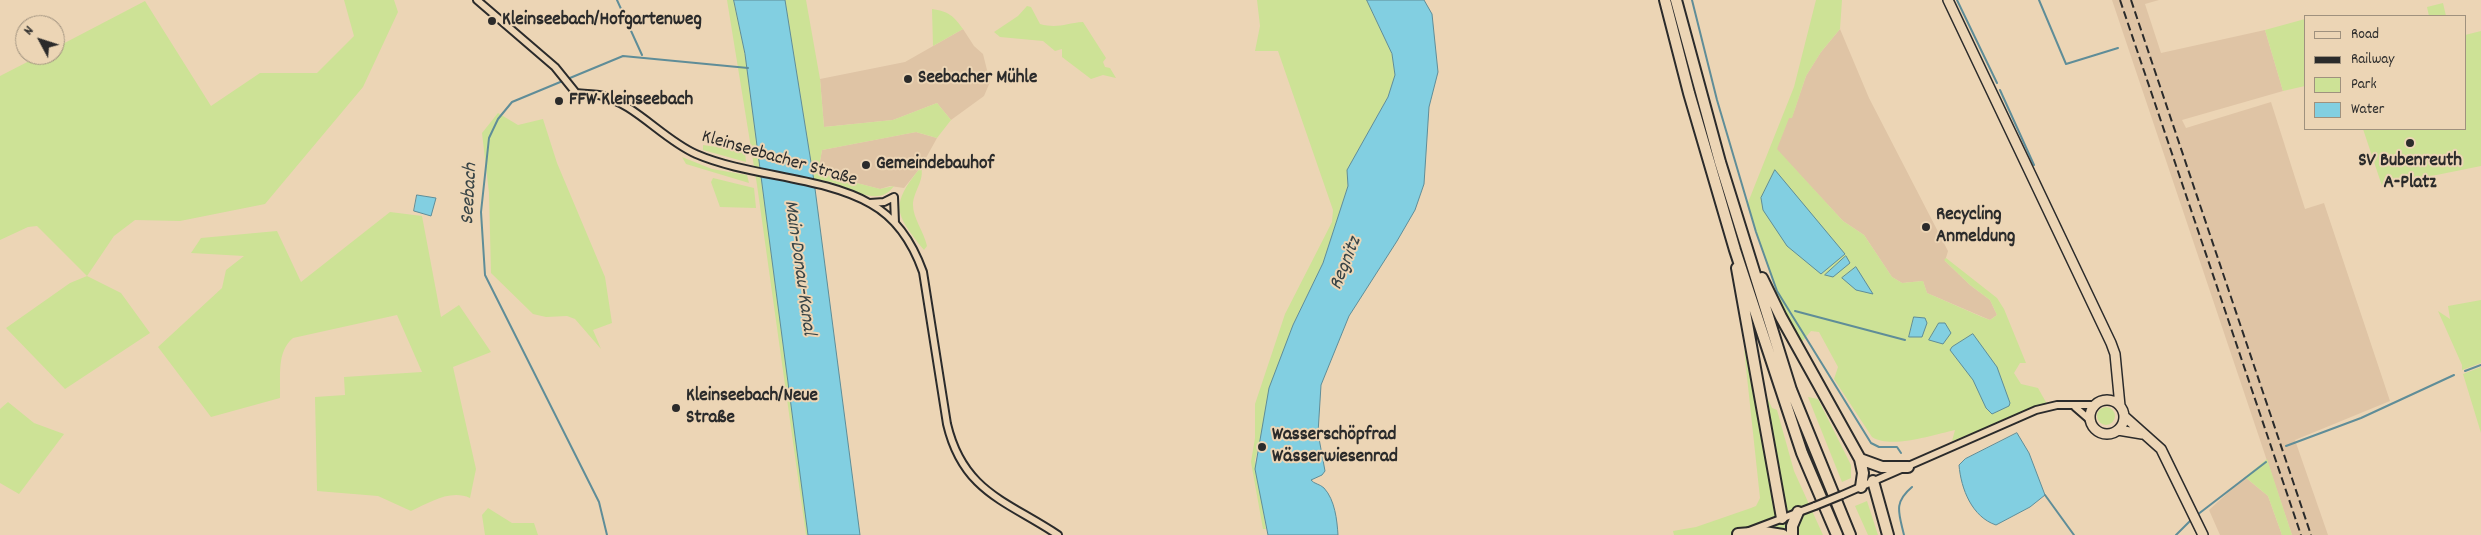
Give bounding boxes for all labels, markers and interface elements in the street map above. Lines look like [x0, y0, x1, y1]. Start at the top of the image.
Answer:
place label: Kleinseebach/Hofgartenweg [502, 10, 702, 32]
north arrow [15, 15, 65, 65]
marker: Kleinseebach/Hofgartenweg [486, 15, 498, 27]
legend [2304, 15, 2466, 130]
text: N [19, 22, 39, 40]
text: Road [2351, 24, 2379, 46]
text: Railway [2351, 49, 2394, 71]
place label: Seebacher Mühle [918, 68, 1037, 90]
marker: Seebacher Mühle [902, 73, 914, 85]
text: Park [2351, 74, 2377, 96]
place label: FFW Kleinseebach [569, 90, 693, 112]
marker: FFW Kleinseebach [553, 95, 565, 107]
text: Water [2351, 99, 2384, 121]
street label: Kleinseebacher Straße [699, 127, 859, 193]
marker: SV Bubenreuth A-Platz [2404, 137, 2416, 149]
place label: SV Bubenreuth A-Platz [2358, 151, 2462, 195]
place label: Gemeindebauhof [876, 154, 994, 176]
marker: Gemeindebauhof [860, 159, 872, 171]
water label: Seebach [457, 163, 485, 225]
water label: Main-Donau-Kanal [777, 199, 819, 337]
place label: Recycling Anmeldung [1936, 205, 2015, 249]
marker: Recycling Anmeldung [1920, 221, 1932, 233]
water label: Regnitz [1326, 234, 1368, 294]
place label: Kleinseebach/Neue Straße [686, 386, 818, 430]
marker: Kleinseebach/Neue Straße [670, 402, 682, 414]
place label: Wasserschöpfrad Wässerwiesenrad [1272, 425, 1398, 469]
marker: Wasserschöpfrad Wässerwiesenrad [1256, 441, 1268, 453]

